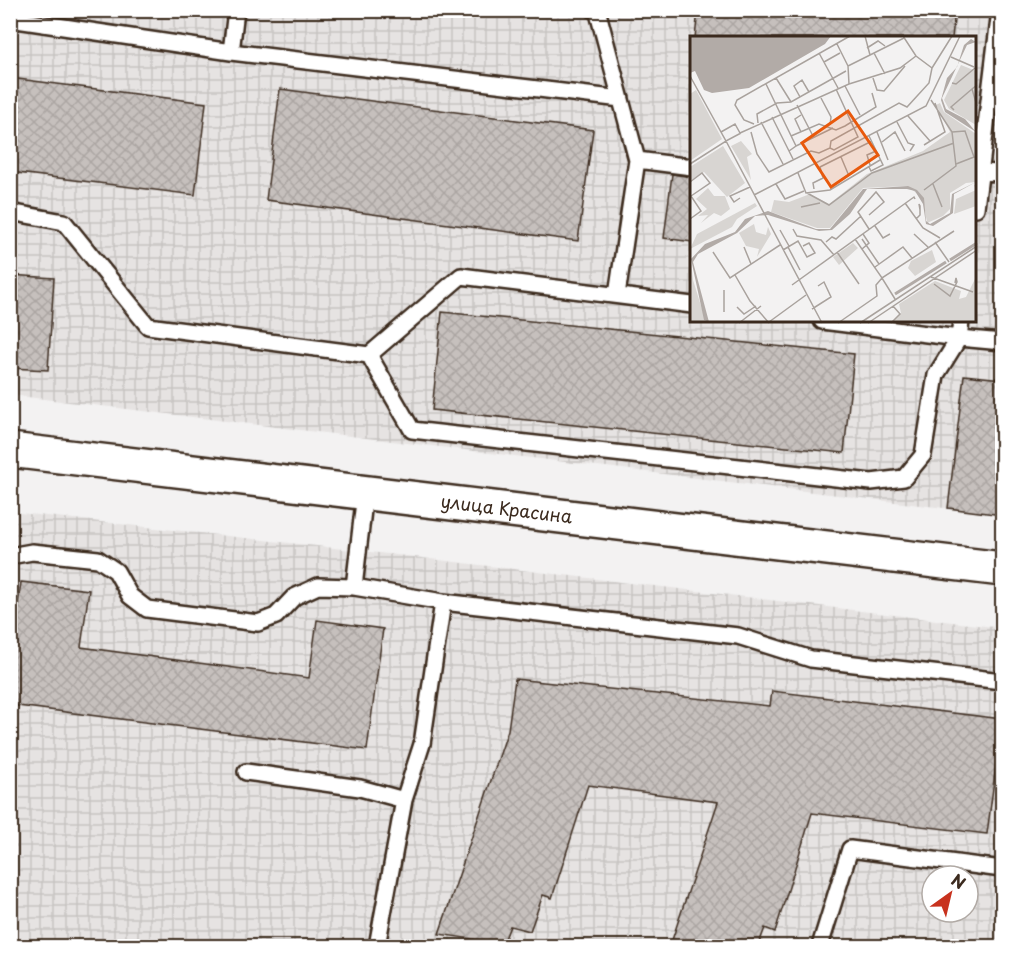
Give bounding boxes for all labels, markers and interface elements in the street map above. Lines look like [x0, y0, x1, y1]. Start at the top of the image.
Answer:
inset map [690, 36, 977, 322]
street label: улица Красина [439, 487, 575, 529]
north arrow [920, 864, 980, 924]
text: N [947, 867, 971, 894]

